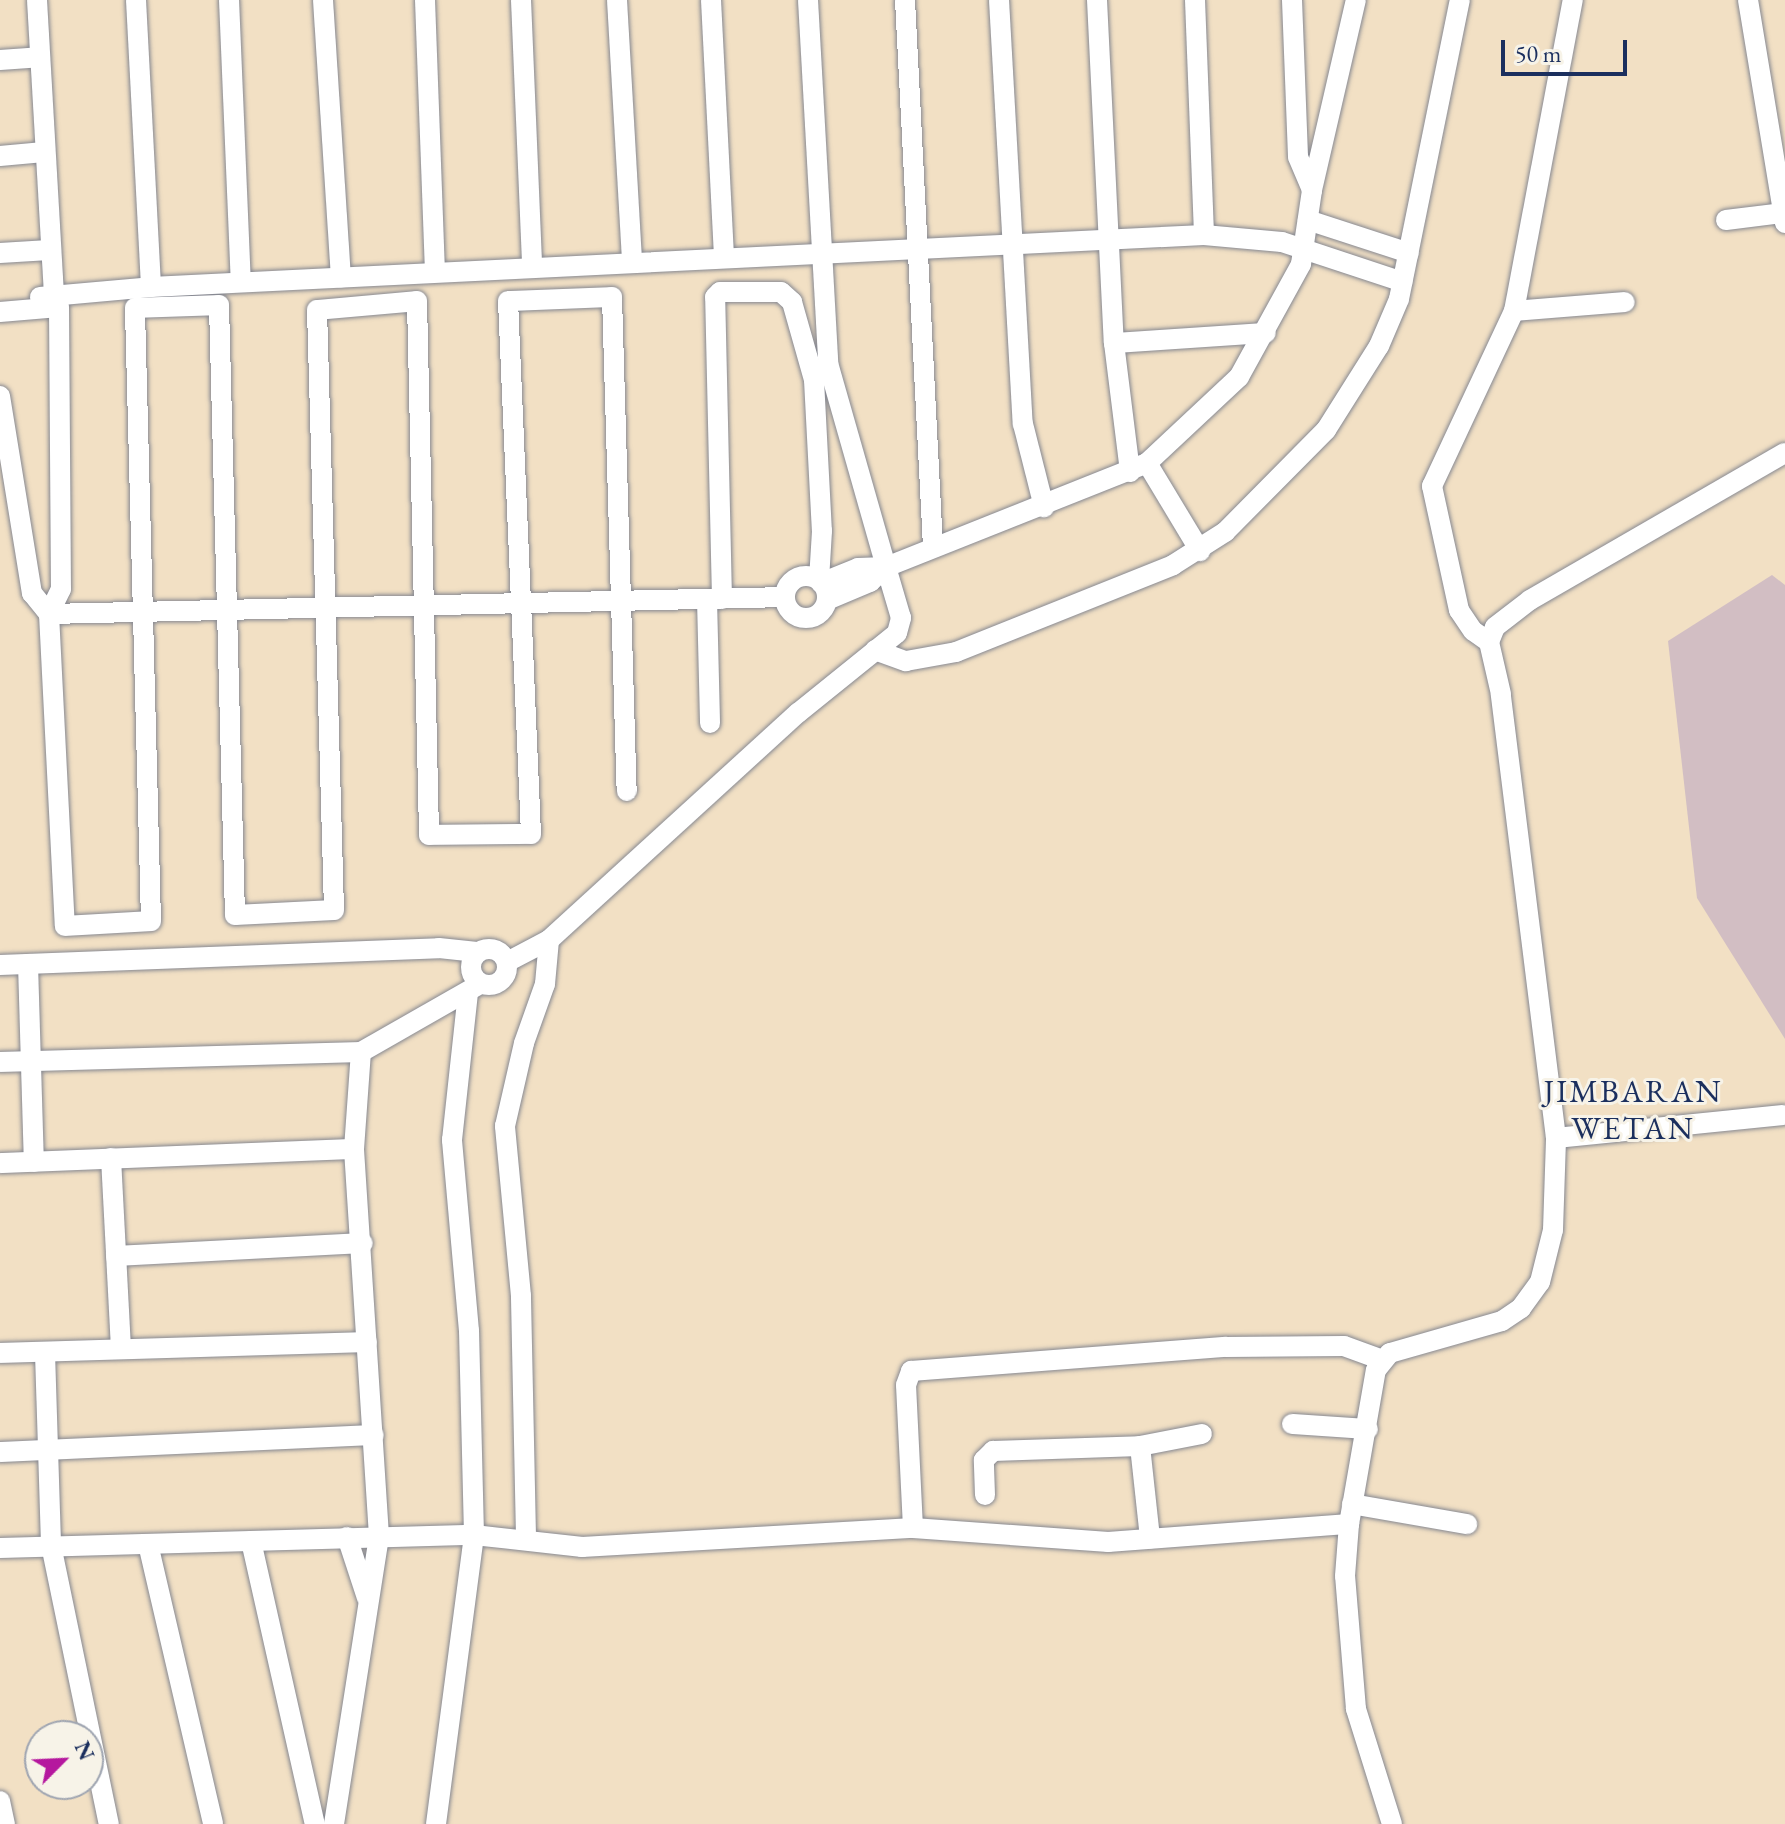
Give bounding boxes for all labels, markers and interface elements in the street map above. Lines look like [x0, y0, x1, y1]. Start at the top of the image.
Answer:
scale bar [1505, 24, 1631, 74]
text: 50 m [1515, 38, 1562, 69]
district label: JIMBARAN WETAN [1543, 1073, 1723, 1148]
north arrow [24, 1720, 104, 1800]
text: N [68, 1737, 101, 1765]

